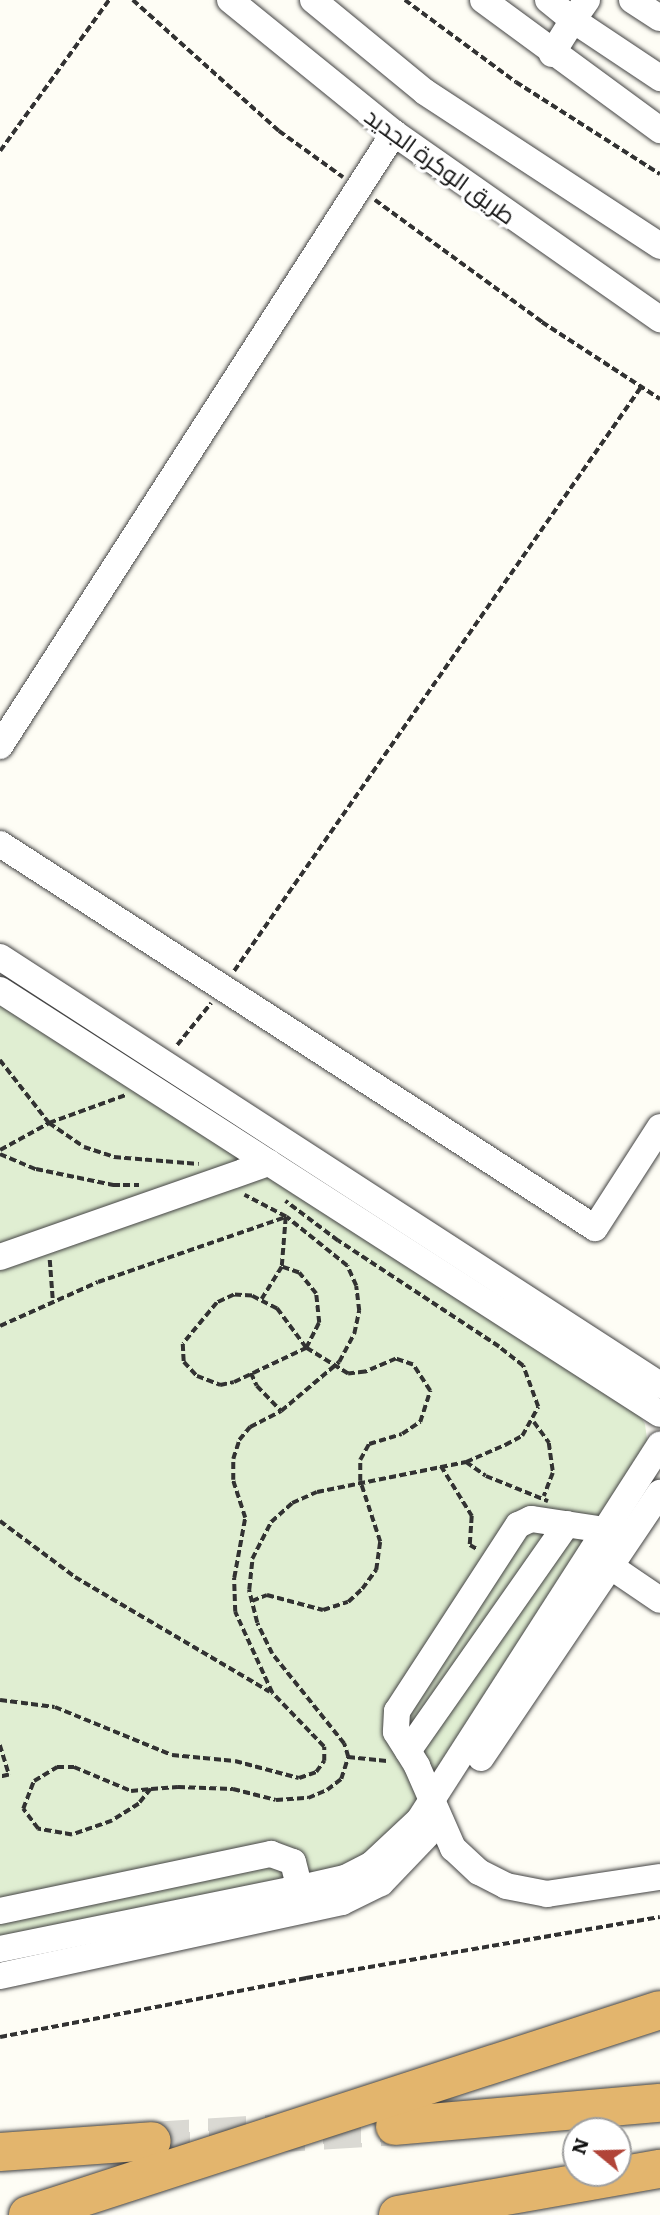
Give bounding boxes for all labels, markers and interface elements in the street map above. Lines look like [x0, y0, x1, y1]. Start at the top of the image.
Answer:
street label: طريق الوكرة الجديد [360, 101, 522, 229]
north arrow [562, 2117, 632, 2187]
text: N [563, 2134, 595, 2158]

